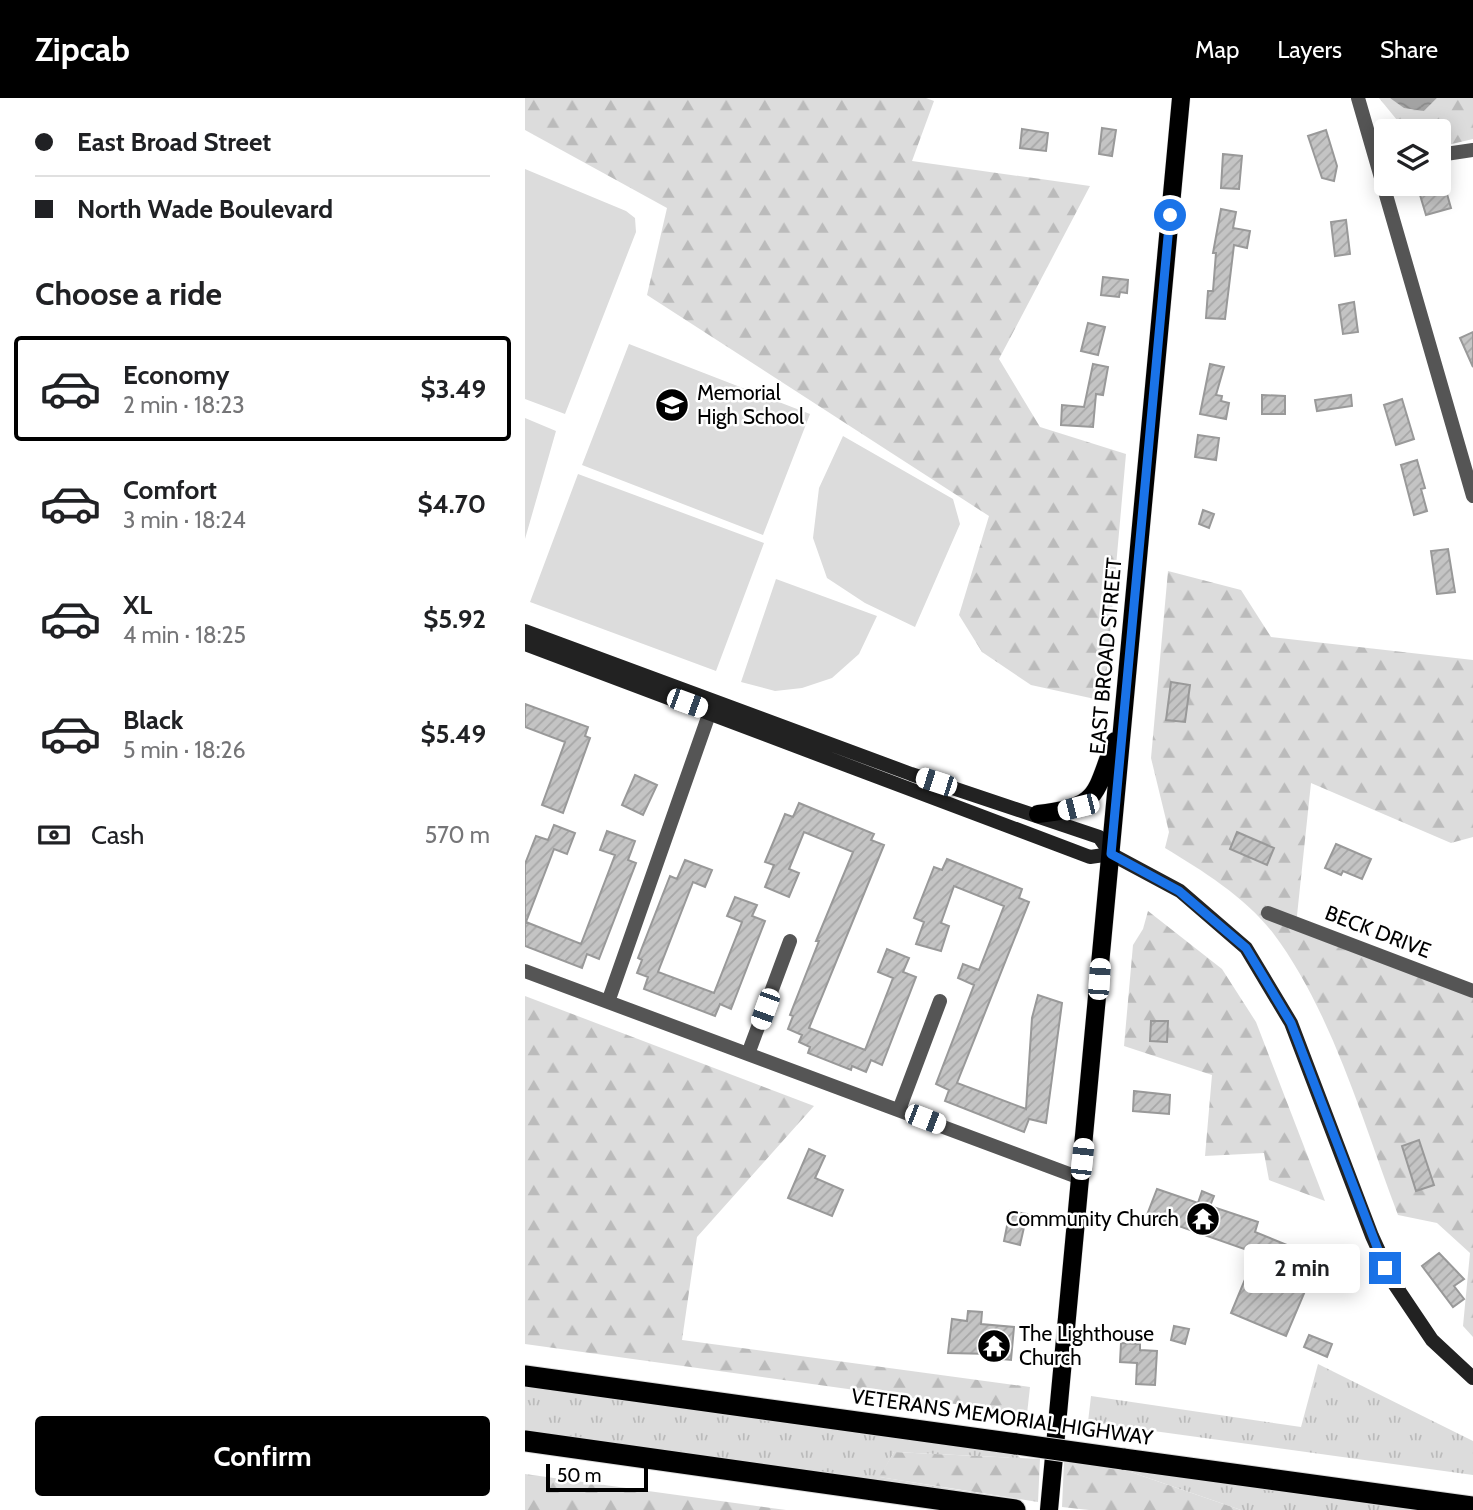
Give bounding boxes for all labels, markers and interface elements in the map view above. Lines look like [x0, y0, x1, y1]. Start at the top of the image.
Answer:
text: Zipcab [35, 29, 130, 69]
text: Map [1195, 35, 1239, 64]
text: Layers [1277, 35, 1342, 64]
text: Share [1380, 35, 1438, 64]
map controls [1374, 119, 1451, 196]
button: layers [1374, 119, 1451, 196]
text: East Broad Street [77, 126, 271, 158]
text: North Wade Boulevard [77, 193, 333, 225]
route start [1154, 199, 1186, 231]
text: Choose a ride [35, 274, 222, 313]
icon: car [39, 357, 102, 420]
text: Economy [123, 359, 229, 391]
text: $3.49 [420, 373, 486, 405]
place label: Memorial High School [697, 380, 804, 429]
school or university icon: Memorial High School [653, 386, 691, 424]
text: 2 min · 18:23 [123, 391, 245, 419]
icon: car [39, 472, 102, 535]
text: Comfort [123, 474, 217, 506]
text: $4.70 [418, 488, 486, 520]
text: 3 min · 18:24 [123, 506, 246, 534]
street label: EAST BROAD STREET [1084, 557, 1127, 755]
icon: car [39, 587, 102, 650]
text: XL [123, 589, 152, 621]
text: $5.92 [423, 603, 486, 635]
text: 4 min · 18:25 [123, 621, 246, 649]
car [664, 686, 711, 720]
icon: car [39, 702, 102, 765]
text: Black [123, 704, 183, 736]
text: $5.49 [420, 718, 486, 750]
text: 5 min · 18:26 [123, 736, 246, 764]
car [913, 766, 960, 798]
car [1056, 792, 1101, 822]
icon: cash [35, 816, 73, 854]
text: Cash [91, 819, 144, 851]
text: 570 m [425, 821, 490, 849]
street label: BECK DRIVE [1322, 900, 1435, 963]
car [1088, 957, 1111, 1001]
car [748, 986, 783, 1032]
car [902, 1102, 949, 1136]
car [1070, 1137, 1095, 1181]
temple icon: Community Church [1184, 1200, 1222, 1238]
place label: Community Church [1006, 1206, 1179, 1231]
callout: 2 min [1245, 1244, 1361, 1292]
route end [1369, 1252, 1401, 1284]
text: 2 min [1274, 1254, 1330, 1282]
place label: The Lighthouse Church [1019, 1321, 1154, 1370]
temple icon: The Lighthouse Church [975, 1327, 1013, 1365]
street label: VETERANS MEMORIAL HIGHWAY [850, 1383, 1156, 1450]
button: Confirm [35, 1416, 490, 1496]
scale bar [546, 1461, 647, 1493]
text: 50 m [557, 1464, 601, 1487]

